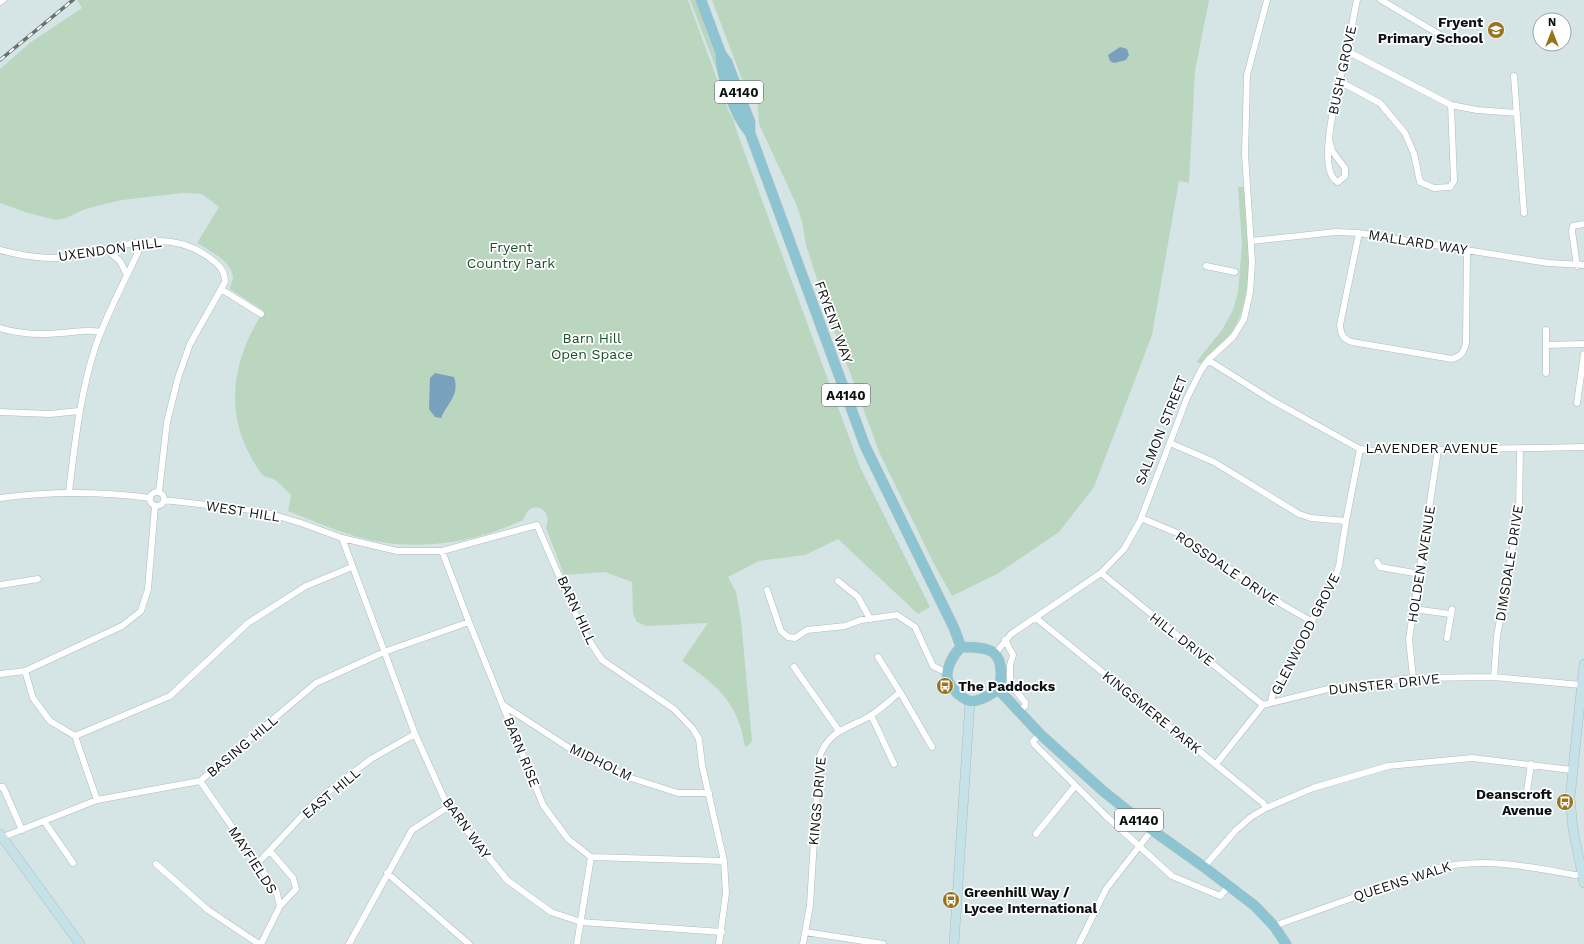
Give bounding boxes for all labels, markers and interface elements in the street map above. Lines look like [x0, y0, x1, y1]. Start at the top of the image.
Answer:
north arrow [1532, 12, 1572, 52]
place label: Fryent Primary School [1378, 14, 1483, 46]
text: N [1548, 16, 1556, 29]
school or university icon: Fryent Primary School [1486, 20, 1506, 40]
street label: BUSH GROVE [1325, 24, 1359, 116]
road number: A4140 [715, 81, 763, 103]
street label: MALLARD WAY [1367, 226, 1469, 258]
street label: UXENDON HILL [57, 234, 163, 264]
park label: Fryent Country Park [467, 239, 555, 271]
street label: FRYENT WAY [812, 279, 856, 365]
park label: Barn Hill Open Space [551, 330, 633, 362]
street label: SALMON STREET [1132, 372, 1190, 487]
road number: A4140 [822, 384, 870, 406]
street label: LAVENDER AVENUE [1365, 440, 1499, 456]
street label: WEST HILL [205, 497, 281, 525]
street label: DIMSDALE DRIVE [1492, 503, 1526, 622]
street label: HOLDEN AVENUE [1404, 504, 1438, 624]
street label: ROSSDALE DRIVE [1173, 528, 1281, 608]
street label: GLENWOOD GROVE [1267, 570, 1343, 698]
street label: BARN HILL [554, 573, 600, 647]
street label: HILL DRIVE [1147, 609, 1217, 669]
street label: KINGSMERE PARK [1099, 667, 1205, 757]
street label: DUNSTER DRIVE [1328, 670, 1441, 698]
bus stop icon: The Paddocks [935, 676, 955, 696]
place label: The Paddocks [958, 678, 1056, 694]
street label: BASING HILL [203, 712, 281, 780]
street label: BARN RISE [501, 715, 543, 789]
street label: MIDHOLM [567, 740, 635, 784]
street label: KINGS DRIVE [805, 756, 829, 846]
street label: EAST HILL [299, 764, 363, 822]
place label: Deanscroft Avenue [1476, 786, 1552, 818]
bus stop icon: Deanscroft Avenue [1555, 792, 1575, 812]
street label: BARN WAY [440, 794, 494, 862]
road number: A4140 [1115, 809, 1163, 831]
street label: MAYFIELDS [225, 823, 281, 897]
street label: QUEENS WALK [1351, 858, 1453, 904]
place label: Greenhill Way / Lycee International [964, 884, 1097, 916]
bus stop icon: Greenhill Way / Lycee International [941, 890, 961, 910]

